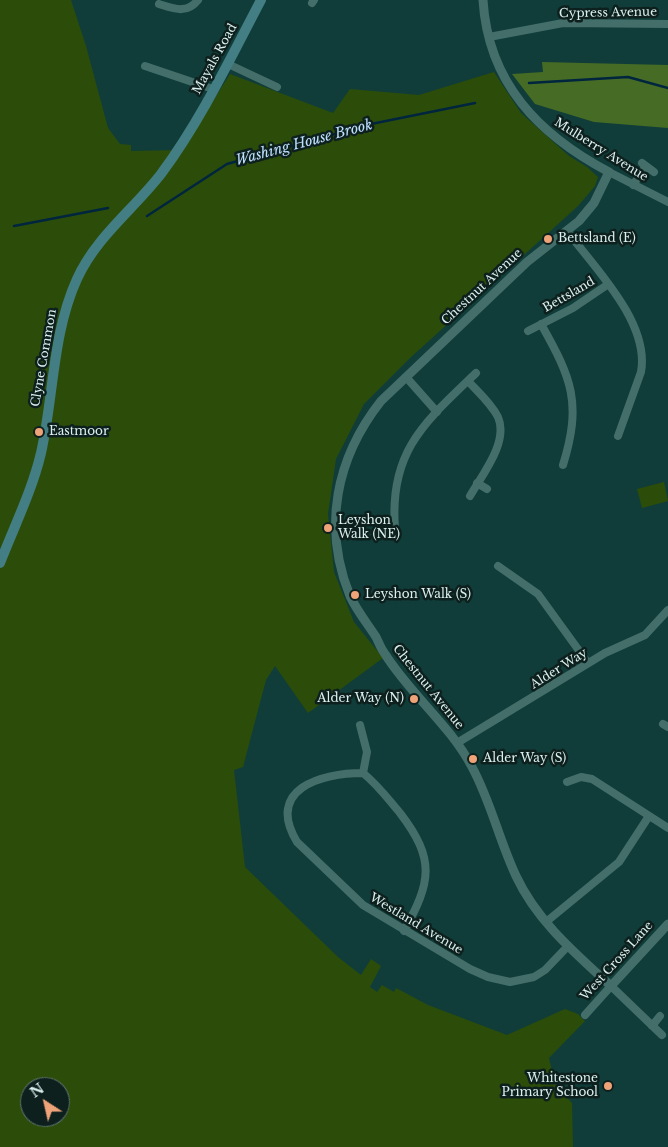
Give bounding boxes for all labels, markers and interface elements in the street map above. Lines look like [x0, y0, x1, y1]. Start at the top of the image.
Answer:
street label: Cypress Avenue [559, 5, 657, 21]
street label: Mayals Road [190, 21, 240, 97]
street label: Mulberry Avenue [551, 115, 651, 185]
water label: Washing House Brook [234, 117, 374, 169]
place label: Bettsland (E) [558, 232, 636, 246]
marker: Bettsland (E) [542, 233, 554, 245]
street label: Chestnut Avenue [439, 246, 525, 328]
street label: Bettsland [540, 274, 598, 316]
street label: Clyne Common [28, 308, 60, 408]
place label: Eastmoor [49, 425, 109, 439]
marker: Eastmoor [33, 426, 45, 438]
place label: Leyshon Walk (NE) [338, 514, 400, 542]
marker: Leyshon Walk (NE) [322, 522, 334, 534]
place label: Leyshon Walk (S) [365, 588, 471, 602]
marker: Leyshon Walk (S) [349, 589, 361, 601]
street label: Chestnut Avenue [389, 642, 467, 732]
street label: Alder Way [528, 646, 590, 692]
place label: Alder Way (N) [317, 692, 404, 706]
marker: Alder Way (N) [408, 693, 420, 705]
place label: Alder Way (S) [483, 752, 566, 766]
marker: Alder Way (S) [467, 753, 479, 765]
street label: Westland Avenue [367, 891, 465, 957]
street label: West Cross Lane [578, 919, 656, 1003]
place label: Whitestone Primary School [502, 1072, 598, 1100]
north arrow [20, 1077, 70, 1127]
text: N [26, 1079, 48, 1102]
marker: Whitestone Primary School [602, 1080, 614, 1092]

